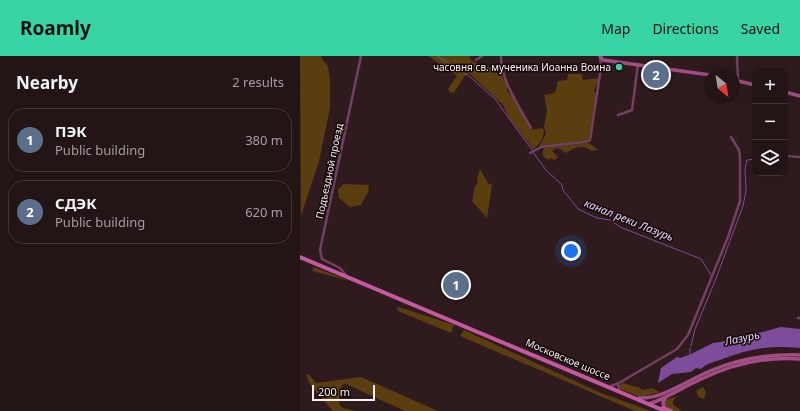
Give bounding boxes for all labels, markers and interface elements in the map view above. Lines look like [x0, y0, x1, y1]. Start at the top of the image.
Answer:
text: Roamly [20, 15, 91, 41]
text: Map [601, 19, 630, 38]
text: Directions [652, 19, 719, 38]
text: Saved [741, 19, 780, 38]
place label: часовня св. мученика Иоанна Воина [433, 60, 611, 74]
pin: 2 [643, 60, 669, 90]
marker: часовня св. мученика Иоанна Воина [614, 62, 624, 72]
north arrow [704, 68, 740, 104]
map controls [752, 68, 788, 176]
button: + [752, 68, 788, 104]
text: Nearby [16, 71, 78, 94]
text: 2 results [232, 73, 284, 91]
button: − [752, 104, 788, 140]
text: ПЭК [55, 121, 87, 141]
street label: Подъездной проезд [312, 122, 346, 220]
text: 1 [26, 131, 34, 149]
text: 380 m [245, 131, 283, 149]
button: layers [752, 140, 788, 176]
text: Public building [55, 141, 145, 159]
text: СДЭК [55, 193, 97, 213]
water label: канал реки Лазурь [582, 195, 676, 244]
text: 2 [26, 203, 34, 221]
text: 620 m [245, 203, 283, 221]
text: Public building [55, 213, 145, 231]
your location [561, 241, 581, 261]
pin: 1 [443, 270, 469, 300]
water label: Лазурь [722, 326, 761, 349]
street label: Московское шоссе [523, 335, 613, 383]
scale bar [312, 383, 375, 402]
text: 200 m [318, 384, 350, 399]

